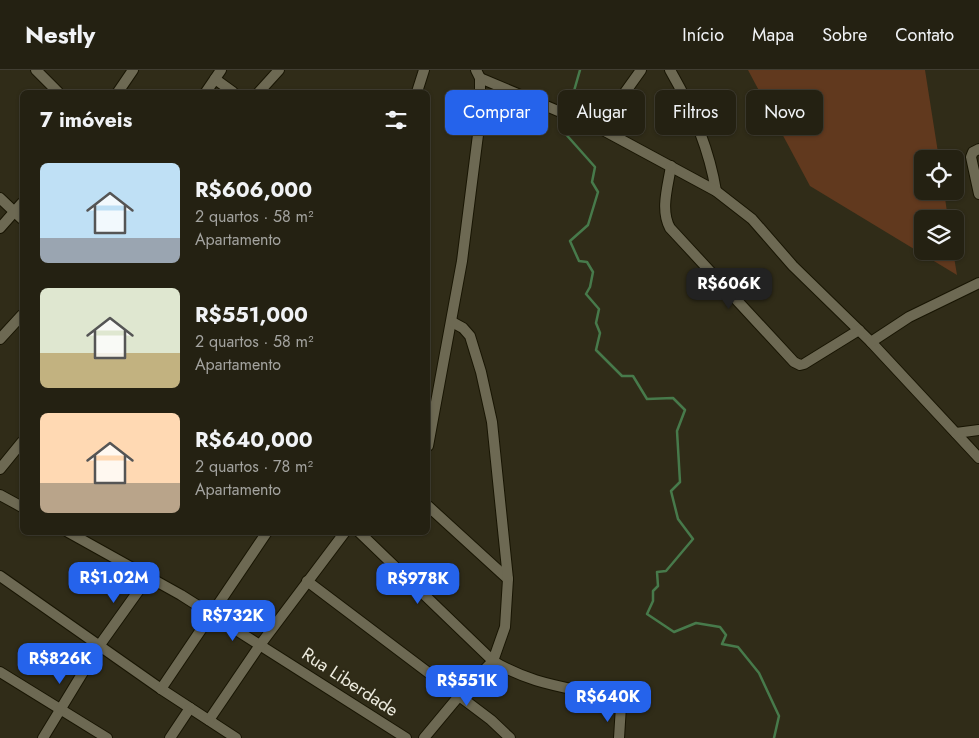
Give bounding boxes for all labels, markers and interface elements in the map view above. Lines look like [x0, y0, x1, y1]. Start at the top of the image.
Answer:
text: Nestly [25, 17, 95, 52]
text: Início [682, 22, 724, 48]
text: Mapa [752, 22, 794, 48]
text: Sobre [822, 22, 867, 48]
text: Contato [895, 22, 954, 48]
chip: Comprar [445, 90, 548, 135]
chip: Alugar [558, 90, 645, 135]
chip: Filtros [655, 90, 736, 135]
chip: Novo [746, 90, 823, 135]
text: 7 imóveis [40, 105, 132, 135]
icon: filters [382, 106, 410, 134]
map controls [914, 150, 964, 260]
button: locate [914, 150, 964, 200]
text: R$606,000 [195, 175, 312, 205]
icon: home [80, 183, 140, 243]
text: 2 quartos · 58 m² [195, 205, 314, 228]
button: layers [914, 210, 964, 260]
text: Apartamento [195, 228, 281, 251]
pin: R$606K [688, 268, 770, 310]
text: R$606K [697, 272, 761, 295]
text: R$551,000 [195, 300, 308, 330]
icon: home [80, 308, 140, 368]
text: 2 quartos · 58 m² [195, 330, 314, 353]
text: Apartamento [195, 353, 281, 376]
text: R$640,000 [195, 425, 313, 455]
icon: home [80, 433, 140, 493]
text: 2 quartos · 78 m² [195, 455, 313, 478]
text: Apartamento [195, 478, 281, 501]
pin: R$1.02M [68, 562, 160, 604]
pin: R$978K [377, 562, 459, 605]
text: R$1.02M [80, 566, 148, 589]
text: R$978K [387, 567, 449, 590]
pin: R$732K [192, 600, 274, 642]
text: R$732K [202, 604, 264, 627]
street label: Rua Liberdade [297, 641, 403, 723]
pin: R$826K [19, 642, 101, 685]
text: R$826K [29, 647, 91, 670]
pin: R$551K [426, 664, 508, 707]
text: R$551K [437, 669, 497, 692]
pin: R$640K [567, 680, 649, 723]
text: R$640K [576, 685, 640, 708]

